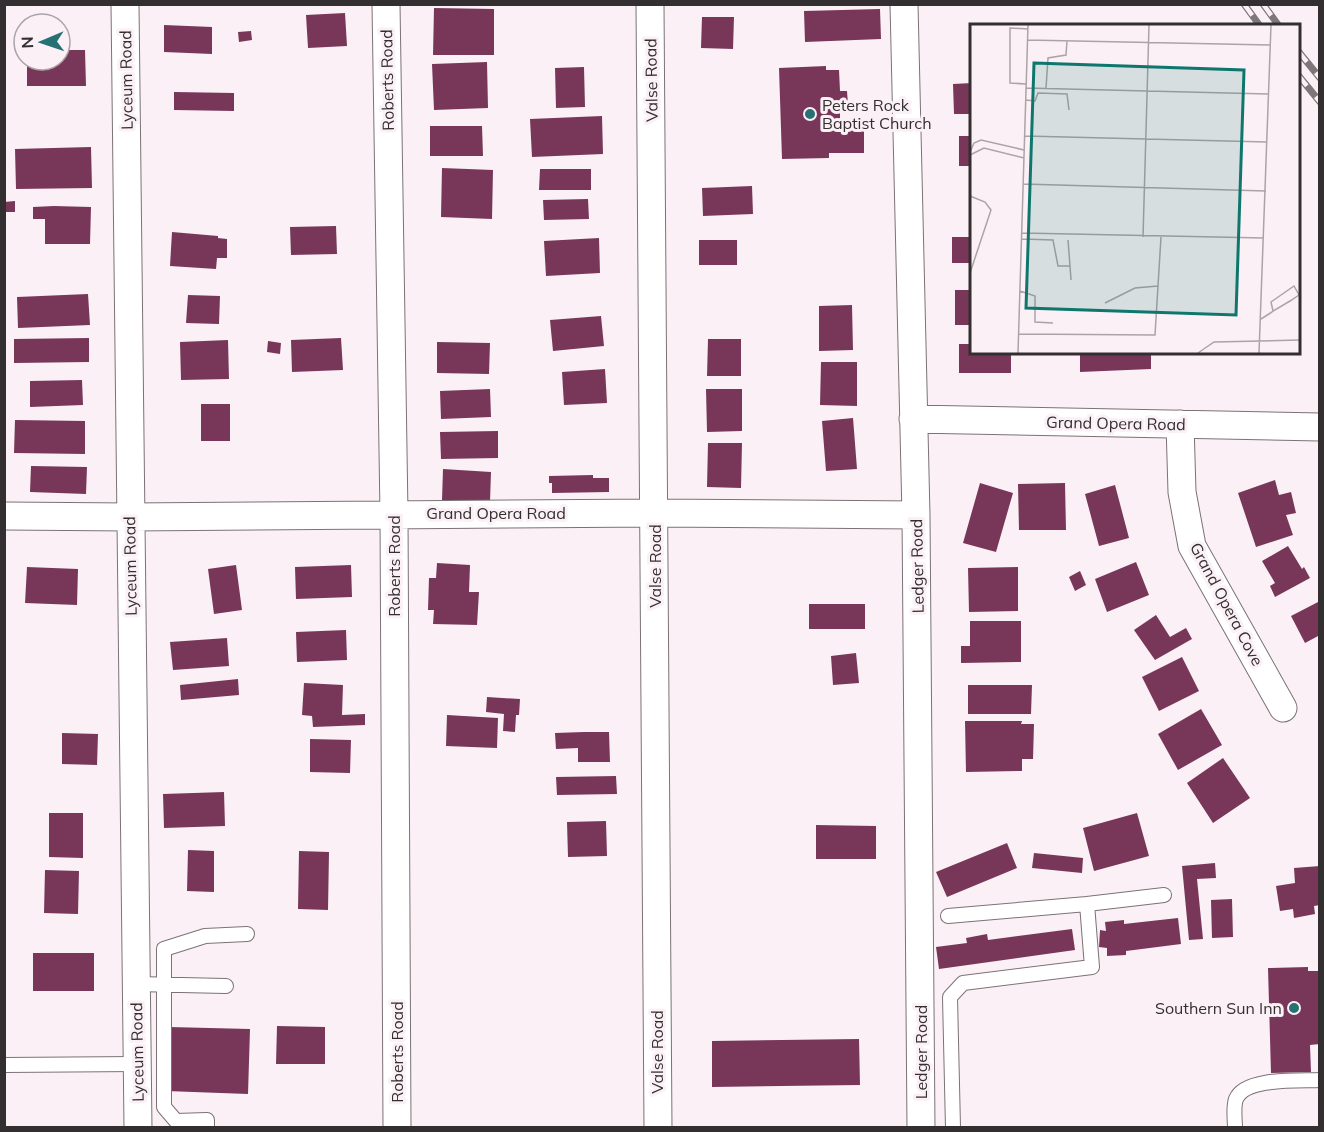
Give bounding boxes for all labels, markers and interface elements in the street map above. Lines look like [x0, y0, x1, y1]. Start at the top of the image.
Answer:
north arrow [12, 12, 72, 72]
inset map [970, 24, 1300, 354]
street label: Roberts Road [376, 29, 398, 131]
street label: Lyceum Road [115, 30, 137, 130]
text: N [17, 36, 37, 49]
street label: Valse Road [640, 38, 662, 122]
place label: Peters Rock Baptist Church [822, 95, 932, 133]
marker: Peters Rock Baptist Church [803, 107, 817, 121]
street label: Grand Opera Road [1046, 412, 1186, 434]
street label: Grand Opera Road [426, 503, 566, 523]
street label: Roberts Road [384, 515, 404, 617]
street label: Lyceum Road [119, 516, 141, 616]
street label: Ledger Road [906, 519, 928, 613]
street label: Valse Road [645, 524, 665, 608]
street label: Grand Opera Cove [1186, 539, 1268, 669]
place label: Southern Sun Inn [1155, 998, 1282, 1018]
street label: Roberts Road [387, 1001, 407, 1103]
marker: Southern Sun Inn [1287, 1001, 1301, 1015]
street label: Lyceum Road [126, 1002, 148, 1102]
street label: Ledger Road [911, 1005, 931, 1099]
street label: Valse Road [647, 1010, 667, 1094]

